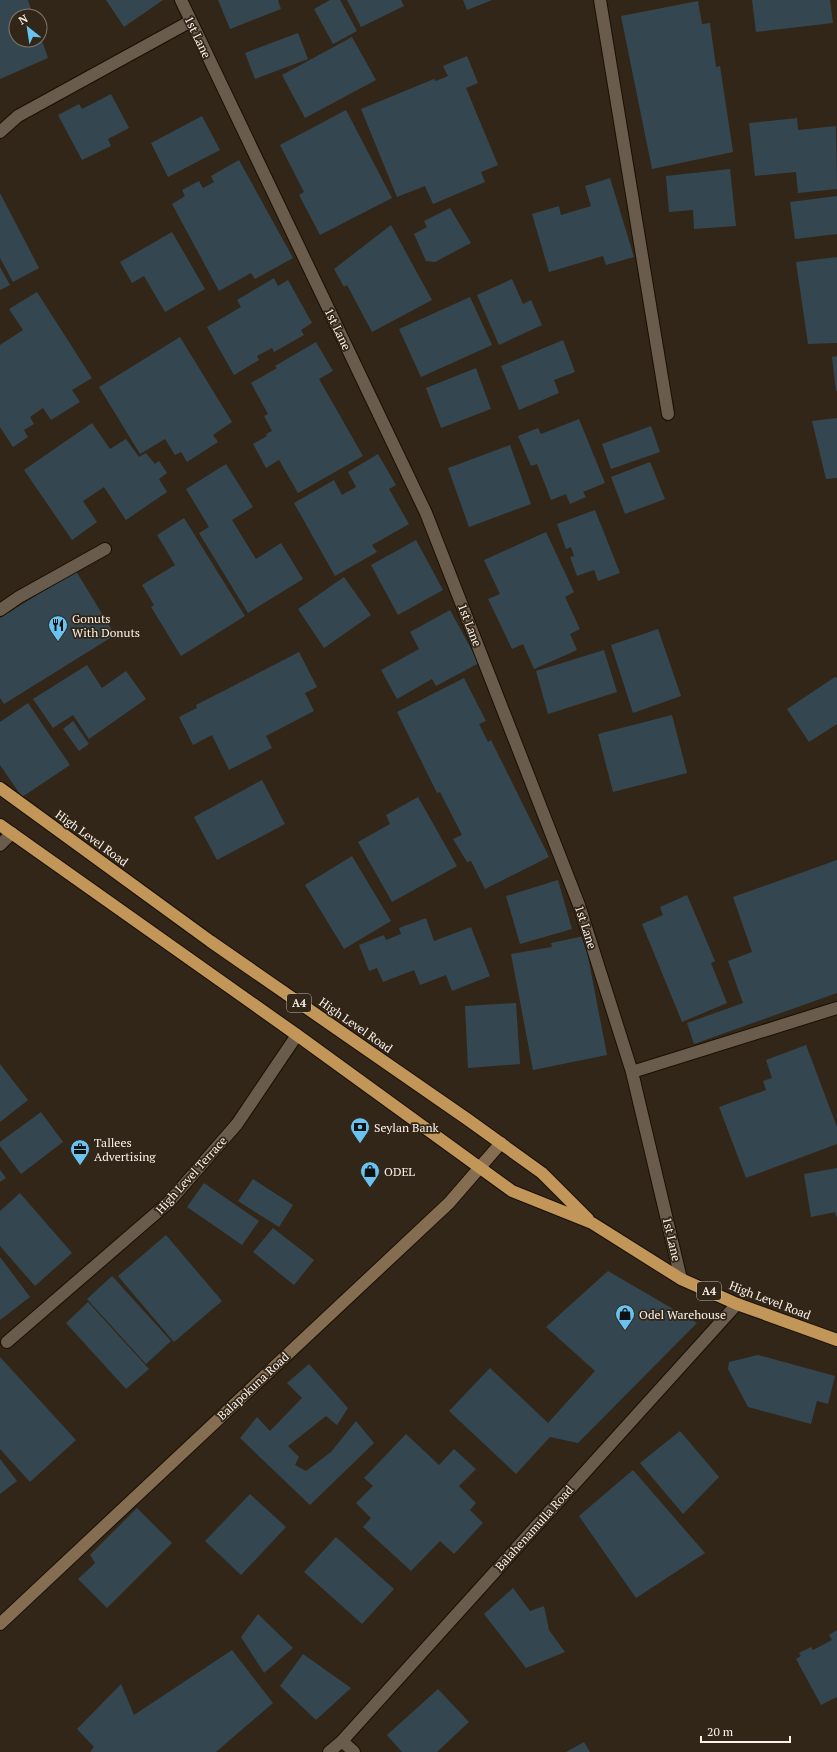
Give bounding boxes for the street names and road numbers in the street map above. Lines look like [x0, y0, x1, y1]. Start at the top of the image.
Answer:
street label: 1st Lane [181, 14, 215, 60]
street label: 1st Lane [321, 306, 355, 352]
street label: 1st Lane [455, 601, 485, 649]
street label: High Level Road [53, 807, 132, 870]
street label: 1st Lane [572, 903, 600, 951]
road number: A4 [287, 994, 311, 1012]
street label: High Level Road [316, 994, 396, 1056]
street label: High Level Terrace [152, 1133, 230, 1217]
street label: 1st Lane [660, 1215, 684, 1263]
street label: High Level Road [727, 1278, 813, 1323]
road number: A4 [697, 1282, 721, 1300]
street label: Balapokuna Road [214, 1349, 292, 1423]
street label: Balahenamulla Road [492, 1482, 576, 1574]

